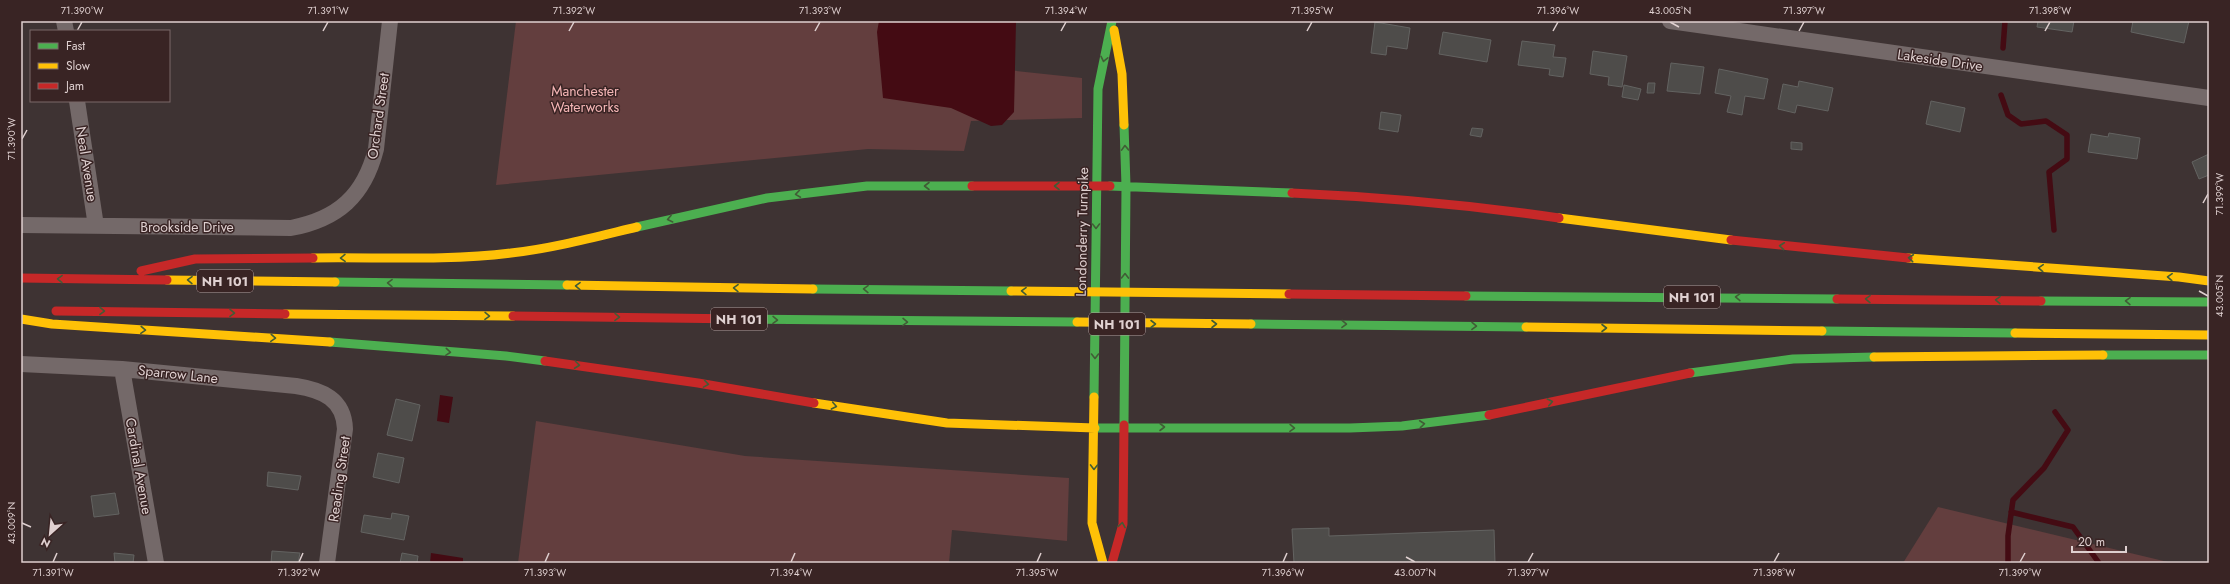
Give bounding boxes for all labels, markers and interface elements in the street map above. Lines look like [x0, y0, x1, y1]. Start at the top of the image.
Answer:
text: 71.390°W [61, 3, 103, 18]
text: 71.391°W [307, 3, 349, 18]
text: 71.392°W [553, 3, 595, 18]
text: 71.393°W [799, 3, 841, 18]
text: 71.394°W [1045, 3, 1087, 18]
text: 71.395°W [1291, 3, 1333, 18]
text: 71.396°W [1537, 3, 1579, 18]
text: 43.005°N [1649, 3, 1691, 18]
text: 71.397°W [1783, 3, 1825, 18]
text: 71.398°W [2029, 3, 2071, 18]
legend [30, 30, 170, 102]
text: Fast [66, 37, 85, 55]
street label: Lakeside Drive [1896, 44, 1984, 76]
one-way arrow [1100, 56, 1108, 62]
text: Slow [66, 57, 91, 75]
street label: Orchard Street [362, 71, 394, 160]
text: Jam [64, 77, 84, 95]
park label: Manchester Waterworks [551, 81, 620, 117]
text: 71.390°W [4, 118, 19, 160]
street label: Neal Avenue [71, 125, 103, 203]
one-way arrow [1121, 145, 1129, 151]
street label: Londonderry Turnpike [1071, 167, 1093, 297]
text: 71.399°W [2212, 173, 2227, 215]
one-way arrow [924, 182, 930, 190]
one-way arrow [1054, 182, 1060, 190]
one-way arrow [794, 189, 801, 198]
one-way arrow [667, 214, 674, 223]
street label: Brookside Drive [140, 217, 234, 237]
one-way arrow [1092, 223, 1100, 229]
one-way arrow [1779, 241, 1785, 250]
one-way arrow [340, 254, 346, 262]
one-way arrow [1908, 254, 1914, 263]
one-way arrow [2038, 264, 2044, 273]
road number: NH 101 [197, 270, 253, 292]
one-way arrow [2167, 272, 2173, 281]
one-way arrow [1121, 273, 1129, 279]
one-way arrow [57, 275, 63, 283]
text: 43.005°N [2212, 275, 2227, 317]
one-way arrow [187, 276, 193, 285]
one-way arrow [387, 279, 393, 287]
one-way arrow [575, 282, 581, 290]
one-way arrow [733, 284, 739, 292]
one-way arrow [863, 285, 869, 293]
road number: NH 101 [1664, 286, 1720, 308]
one-way arrow [1021, 287, 1027, 295]
one-way arrow [1735, 293, 1741, 302]
one-way arrow [1865, 295, 1871, 303]
one-way arrow [1995, 296, 2001, 304]
one-way arrow [2125, 297, 2131, 305]
one-way arrow [99, 307, 105, 315]
road number: NH 101 [711, 308, 767, 330]
one-way arrow [229, 309, 235, 317]
one-way arrow [484, 312, 490, 320]
one-way arrow [614, 313, 620, 321]
road number: NH 101 [1089, 313, 1145, 335]
one-way arrow [772, 316, 778, 324]
one-way arrow [902, 318, 908, 326]
one-way arrow [1150, 320, 1156, 328]
one-way arrow [1211, 320, 1217, 328]
one-way arrow [1341, 320, 1347, 328]
one-way arrow [1471, 322, 1477, 330]
one-way arrow [1601, 324, 1607, 332]
one-way arrow [140, 325, 146, 334]
one-way arrow [270, 333, 276, 342]
one-way arrow [445, 347, 451, 356]
one-way arrow [1091, 353, 1099, 359]
street label: Sparrow Lane [137, 360, 219, 388]
one-way arrow [574, 360, 580, 369]
one-way arrow [703, 379, 709, 388]
one-way arrow [1547, 398, 1553, 407]
one-way arrow [831, 402, 837, 410]
street label: Cardinal Avenue [121, 416, 157, 516]
one-way arrow [1419, 420, 1425, 429]
one-way arrow [1159, 423, 1165, 431]
one-way arrow [1289, 423, 1295, 432]
street label: Reading Street [323, 434, 355, 523]
one-way arrow [1089, 464, 1098, 470]
text: 43.009°N [4, 502, 19, 544]
north arrow [30, 514, 70, 554]
one-way arrow [1117, 522, 1126, 528]
scale bar [2072, 528, 2126, 554]
text: 20 m [2078, 533, 2105, 551]
text: N [38, 534, 53, 552]
text: 71.391°W [32, 565, 74, 580]
text: 71.392°W [278, 565, 320, 580]
text: 71.393°W [524, 565, 566, 580]
text: 71.394°W [770, 565, 812, 580]
text: 71.395°W [1016, 565, 1058, 580]
text: 71.396°W [1262, 565, 1304, 580]
text: 43.007°N [1394, 565, 1436, 580]
text: 71.397°W [1507, 565, 1549, 580]
text: 71.398°W [1753, 565, 1795, 580]
text: 71.399°W [1999, 565, 2041, 580]

